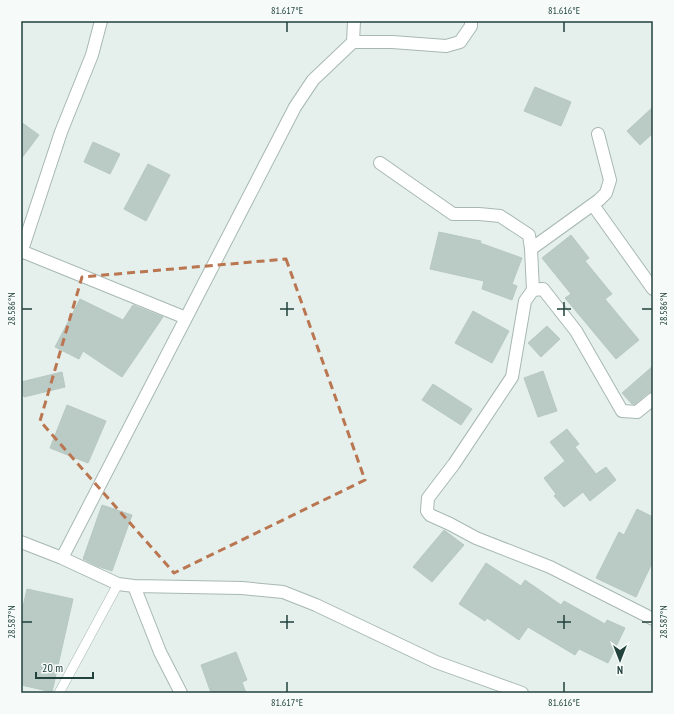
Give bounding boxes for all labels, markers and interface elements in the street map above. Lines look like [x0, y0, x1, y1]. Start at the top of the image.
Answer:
text: 81.617°E [271, 4, 303, 17]
text: 81.616°E [548, 4, 580, 17]
text: 28.586°N [5, 292, 18, 326]
text: 28.586°N [657, 292, 670, 326]
text: 28.587°N [5, 605, 18, 639]
text: 28.587°N [657, 605, 670, 639]
north arrow [600, 640, 640, 680]
scale bar [36, 654, 93, 680]
text: 20 m [42, 660, 63, 675]
text: N [617, 663, 623, 677]
text: 81.617°E [271, 696, 303, 709]
text: 81.616°E [548, 696, 580, 709]

